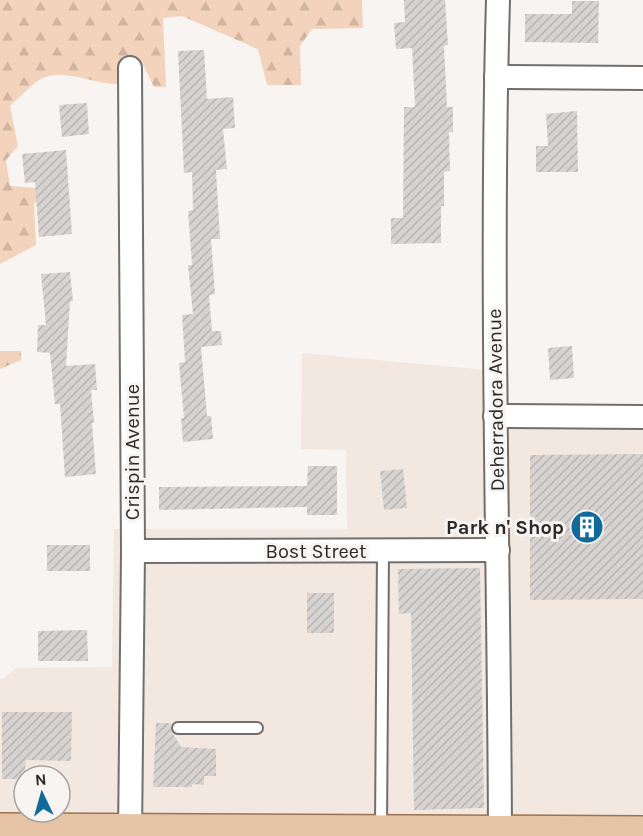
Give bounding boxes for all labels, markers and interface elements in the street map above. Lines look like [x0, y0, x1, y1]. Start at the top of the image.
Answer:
street label: Deherradora Avenue [483, 308, 509, 492]
street label: Crispin Avenue [121, 384, 144, 520]
building icon: Park n' Shop [569, 509, 605, 545]
place label: Park n' Shop [446, 516, 564, 539]
street label: Bost Street [265, 540, 367, 563]
north arrow [12, 764, 72, 824]
text: N [34, 770, 47, 790]

